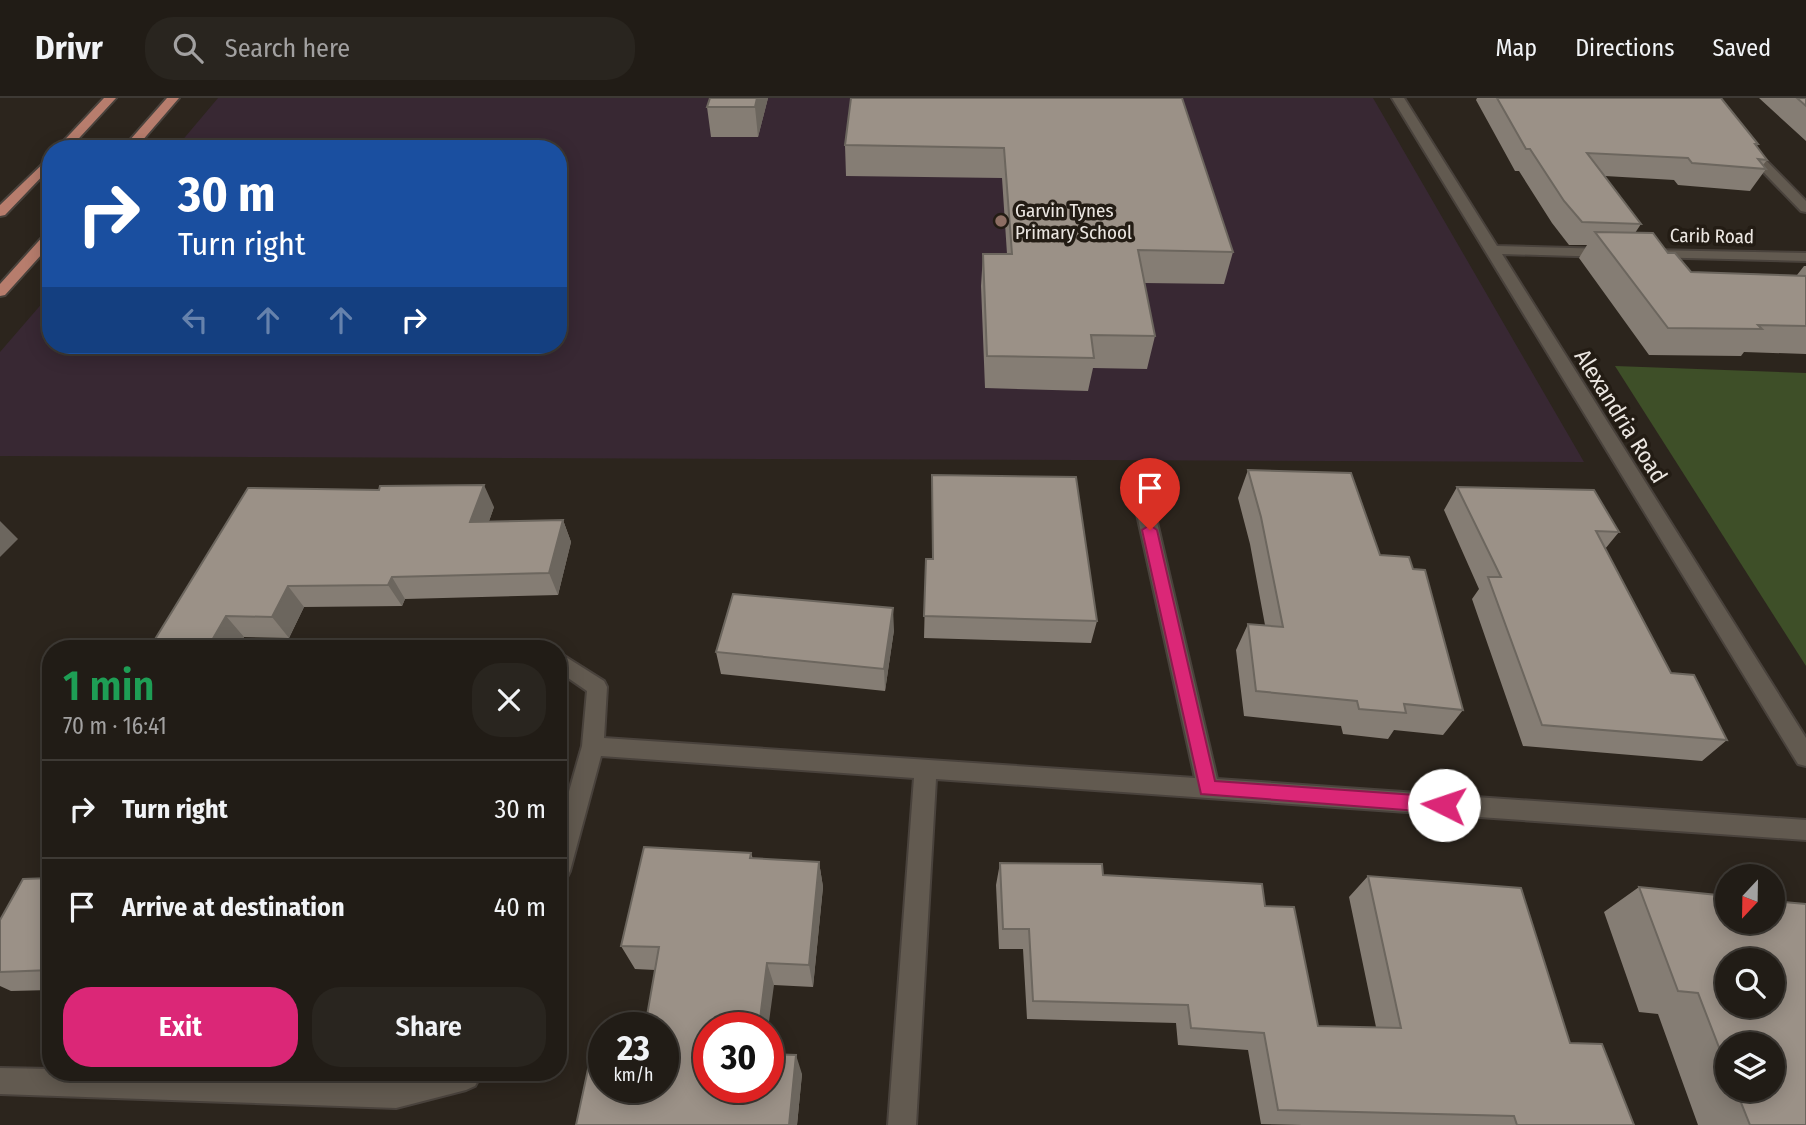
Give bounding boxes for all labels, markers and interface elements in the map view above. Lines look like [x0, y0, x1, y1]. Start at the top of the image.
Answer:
search box [145, 17, 635, 80]
text: Drivr [35, 28, 103, 68]
icon: search [169, 29, 207, 67]
text: Search here [225, 33, 350, 64]
text: Map [1496, 34, 1537, 62]
text: Directions [1575, 34, 1674, 62]
text: Saved [1712, 34, 1771, 62]
text: 30 m [178, 165, 276, 224]
icon: right [63, 168, 154, 259]
place label: Garvin Tynes Primary School [1015, 199, 1132, 244]
marker: Garvin Tynes Primary School [993, 213, 1009, 229]
street label: Carib Road [1670, 224, 1754, 248]
text: Turn right [178, 225, 305, 263]
icon: left [176, 301, 214, 339]
icon: ahead [249, 301, 287, 339]
icon: ahead [322, 301, 360, 339]
icon: right [395, 301, 433, 339]
street label: Alexandria Road [1569, 344, 1673, 488]
pin [1120, 458, 1180, 530]
icon: arrive [1131, 469, 1169, 507]
text: 1 min [63, 661, 154, 711]
button: close [472, 663, 546, 737]
text: 70 m · 16:41 [63, 712, 167, 740]
position arrow [1407, 768, 1481, 842]
icon: right [63, 790, 101, 828]
text: Turn right [122, 794, 228, 825]
text: 30 m [495, 794, 546, 825]
north arrow [1715, 864, 1785, 934]
map controls [1715, 864, 1785, 1102]
icon: arrive [63, 888, 101, 926]
text: Arrive at destination [122, 892, 345, 923]
text: 40 m [494, 892, 546, 923]
button: search [1715, 948, 1785, 1018]
button: Exit [63, 987, 298, 1067]
button: Share [312, 987, 546, 1067]
speed limit sign: 30 [693, 1012, 784, 1103]
text: 23 [617, 1027, 650, 1069]
button: layers [1715, 1032, 1785, 1102]
text: km/h [613, 1064, 654, 1086]

